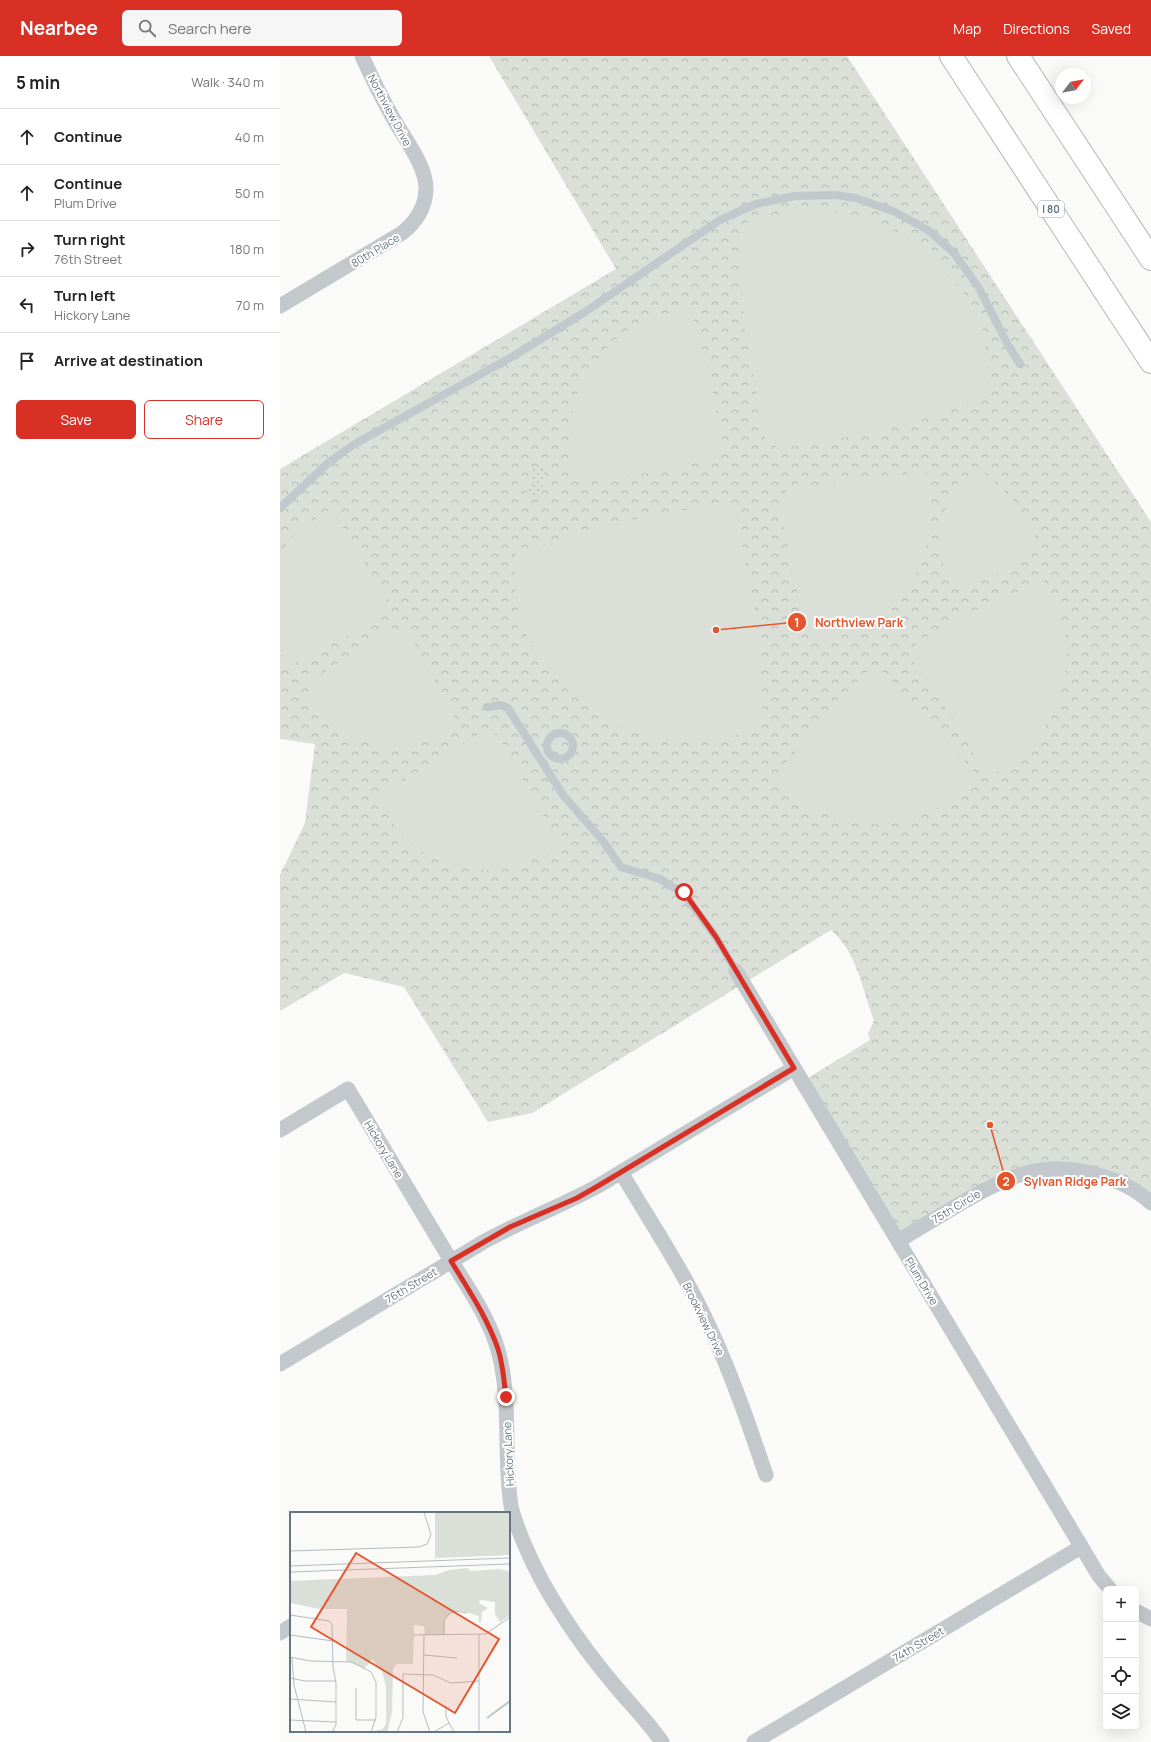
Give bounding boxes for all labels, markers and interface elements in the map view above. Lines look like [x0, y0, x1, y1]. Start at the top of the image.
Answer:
search box [122, 10, 402, 46]
text: Nearbee [20, 15, 98, 41]
icon: search [136, 17, 158, 39]
text: Search here [168, 18, 251, 39]
text: Map [953, 19, 981, 38]
text: Directions [1003, 19, 1070, 38]
text: Saved [1092, 19, 1131, 38]
north arrow [1055, 68, 1091, 104]
text: 5 min [16, 71, 60, 94]
street label: Northview Drive [365, 71, 416, 149]
text: Walk · 340 m [191, 73, 264, 91]
icon: ahead [16, 126, 38, 148]
text: Continue [54, 126, 122, 147]
text: 40 m [235, 128, 264, 146]
text: Continue [54, 173, 122, 194]
icon: ahead [16, 182, 38, 204]
text: 50 m [235, 184, 264, 202]
text: Plum Drive [54, 194, 117, 212]
road number: I 80 [1038, 201, 1064, 217]
text: Turn right [54, 229, 125, 250]
street label: 80th Place [348, 229, 402, 270]
icon: right [16, 238, 38, 260]
text: 180 m [230, 240, 264, 258]
text: 76th Street [54, 250, 122, 268]
text: Turn left [54, 285, 116, 306]
icon: left [16, 294, 38, 316]
text: 70 m [236, 296, 264, 314]
text: Hickory Lane [54, 306, 130, 324]
icon: arrive [16, 350, 38, 372]
text: Arrive at destination [54, 350, 203, 371]
button: Save [16, 400, 136, 439]
button: Share [144, 400, 264, 439]
callout: Northview Park [787, 610, 911, 634]
text: 1 [794, 614, 800, 631]
text: Northview Park [815, 614, 904, 631]
route start [675, 883, 693, 901]
street label: Hickory Lane [361, 1117, 407, 1181]
callout: Sylvan Ridge Park [996, 1169, 1135, 1193]
text: 2 [1002, 1173, 1010, 1190]
text: Sylvan Ridge Park [1024, 1173, 1127, 1190]
street label: 75th Circle [929, 1185, 984, 1226]
street label: Plum Drive [902, 1254, 942, 1308]
street label: 76th Street [382, 1264, 440, 1306]
street label: Brookview Drive [680, 1280, 728, 1359]
route end [497, 1388, 515, 1406]
street label: Hickory Lane [499, 1421, 517, 1487]
inset map [290, 1512, 510, 1732]
map controls [1103, 1586, 1139, 1730]
button: + [1103, 1586, 1139, 1622]
button: − [1103, 1622, 1139, 1658]
street label: 74th Street [890, 1623, 946, 1665]
button: locate [1103, 1658, 1139, 1694]
button: layers [1103, 1694, 1139, 1730]

